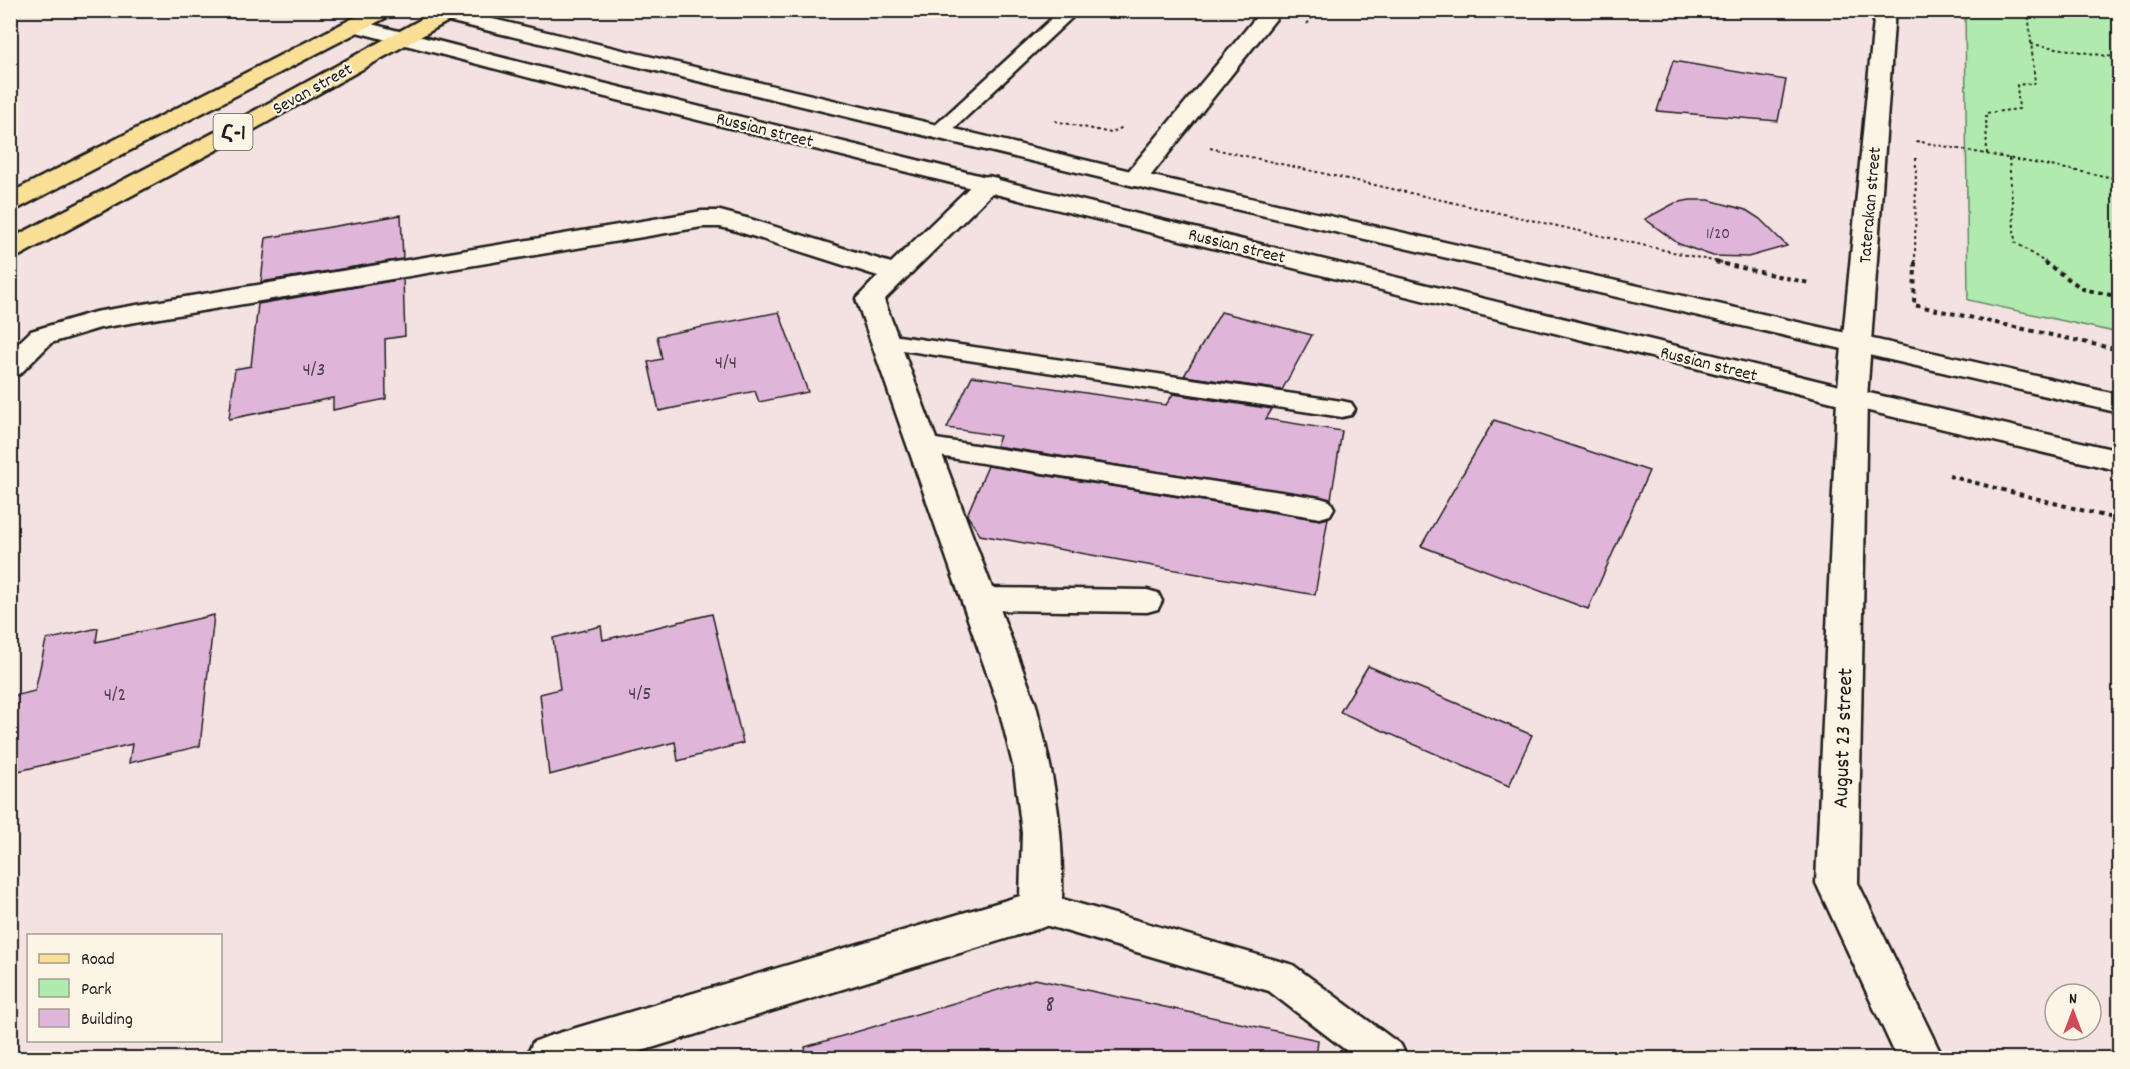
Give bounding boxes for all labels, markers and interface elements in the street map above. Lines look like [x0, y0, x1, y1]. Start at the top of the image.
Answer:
street label: Sevan street [269, 58, 358, 122]
street label: Russian street [713, 107, 816, 156]
road number: Հ-1 [214, 114, 252, 150]
street label: Taterakan street [1854, 146, 1889, 265]
street label: Russian street [1185, 223, 1288, 272]
house number: 1/20 [1706, 223, 1730, 246]
street label: Russian street [1657, 341, 1760, 390]
house number: 4/4 [715, 350, 737, 378]
house number: 4/3 [303, 357, 325, 385]
street label: August 23 street [1827, 667, 1862, 809]
house number: 4/5 [628, 681, 652, 709]
house number: 4/2 [104, 682, 126, 710]
legend [27, 934, 222, 1042]
text: Road [81, 948, 115, 973]
text: Park [81, 978, 112, 1003]
north arrow [2043, 982, 2103, 1042]
text: N [2069, 988, 2077, 1011]
house number: 8 [1045, 989, 1055, 1023]
text: Building [81, 1008, 133, 1033]

